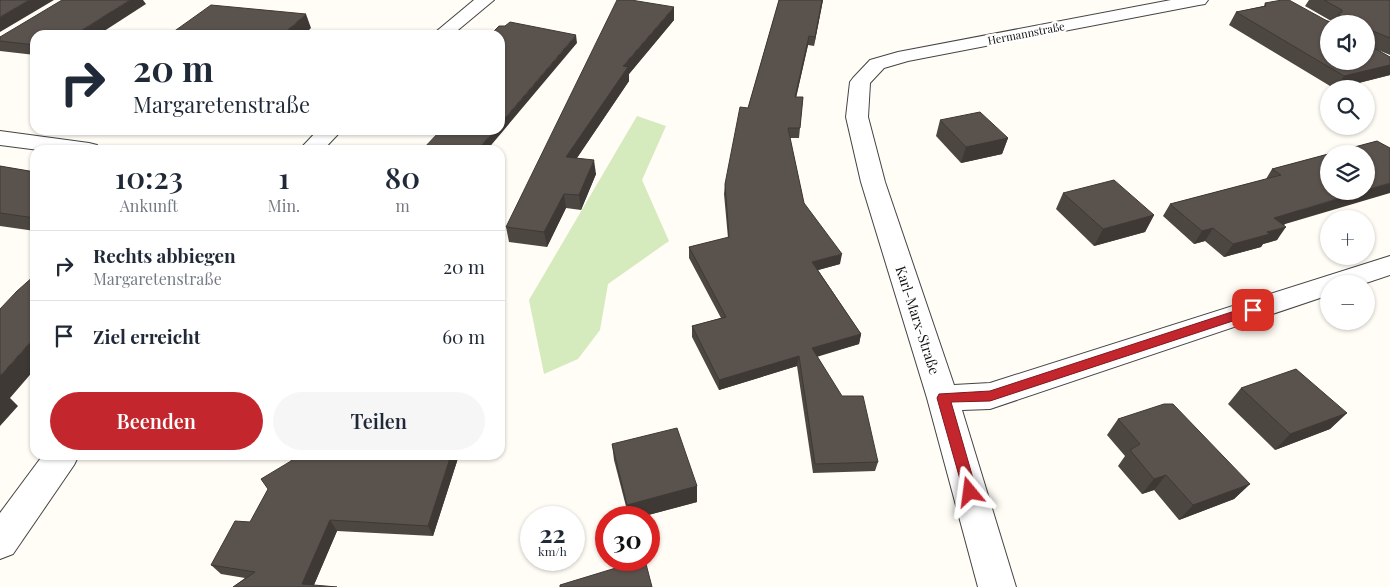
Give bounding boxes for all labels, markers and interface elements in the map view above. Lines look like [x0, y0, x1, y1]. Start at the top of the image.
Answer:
map controls [1320, 15, 1375, 330]
button: sound [1320, 15, 1375, 70]
street label: Hermannstraße [986, 18, 1066, 48]
text: 20 m [133, 44, 214, 91]
icon: right [50, 50, 115, 115]
button: search [1320, 80, 1375, 135]
text: Margaretenstraße [133, 89, 310, 119]
button: layers [1320, 145, 1375, 200]
text: 10:23 [115, 157, 183, 197]
text: 1 [278, 157, 290, 197]
text: 80 [385, 157, 420, 197]
text: Ankunft [120, 195, 178, 216]
text: Min. [268, 195, 300, 216]
text: m [395, 195, 410, 216]
button: + [1320, 210, 1375, 265]
text: Rechts abbiegen [93, 242, 236, 268]
icon: right [50, 252, 78, 280]
text: 20 m [443, 253, 485, 279]
street label: Karl-Marx-Straße [891, 263, 945, 377]
text: Margaretenstraße [93, 268, 222, 289]
button: − [1320, 275, 1375, 330]
pin [1232, 289, 1274, 331]
icon: arrive [1239, 296, 1267, 324]
icon: arrive [50, 322, 78, 350]
text: Ziel erreicht [93, 323, 201, 349]
text: 60 m [442, 323, 485, 349]
button: Beenden [50, 392, 263, 450]
button: Teilen [273, 392, 485, 450]
position arrow [943, 465, 995, 517]
speed limit sign: 30 [595, 506, 660, 571]
text: 22 [539, 516, 566, 549]
text: km/h [538, 543, 567, 559]

